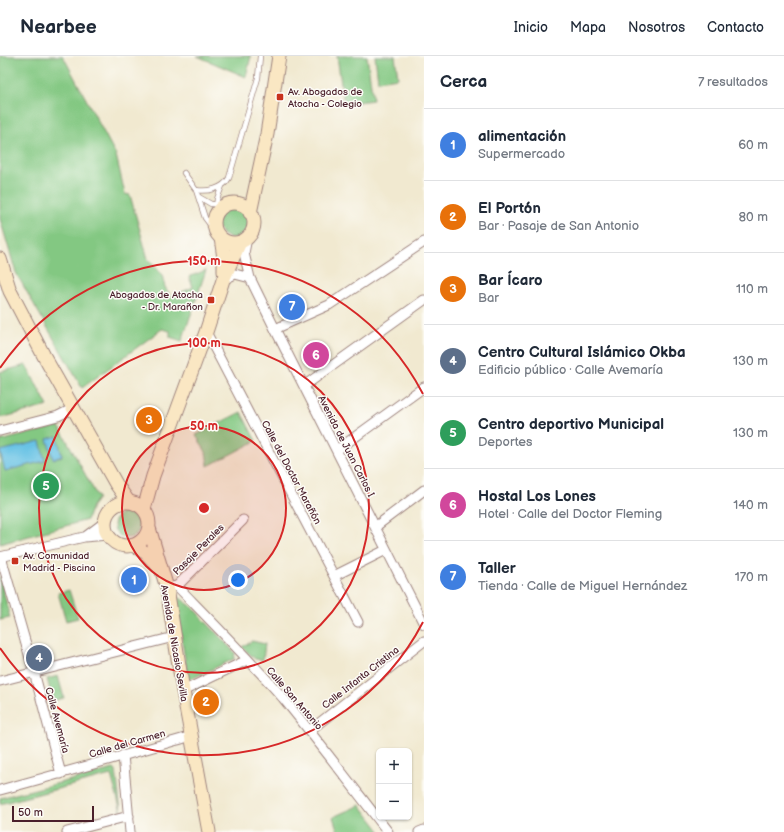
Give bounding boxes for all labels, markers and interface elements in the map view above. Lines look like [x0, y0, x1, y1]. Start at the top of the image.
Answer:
text: Nearbee [20, 16, 97, 39]
text: Inicio [514, 19, 548, 36]
text: Mapa [570, 19, 606, 36]
text: Nosotros [628, 19, 685, 36]
text: Contacto [707, 19, 764, 36]
text: Cerca [440, 72, 487, 92]
text: 7 resultados [698, 74, 768, 90]
place label: Av. Abogados de Atocha - Colegio [288, 86, 362, 110]
marker: Av. Abogados de Atocha - Colegio [275, 92, 285, 102]
text: alimentación [478, 127, 566, 146]
text: 1 [450, 137, 456, 153]
text: 60 m [738, 137, 768, 153]
text: Supermercado [478, 146, 565, 162]
text: El Portón [478, 199, 541, 218]
text: 2 [449, 209, 457, 225]
text: 80 m [739, 209, 768, 225]
text: Bar · Pasaje de San Antonio [478, 218, 639, 234]
text: 150 m [188, 254, 220, 269]
text: Bar Ícaro [478, 271, 543, 290]
text: 3 [449, 281, 457, 297]
text: 110 m [736, 281, 768, 297]
place label: Abogados de Atocha - Dr. Marañon [110, 289, 203, 313]
text: Bar [478, 290, 499, 306]
pin: 7 [279, 292, 305, 322]
marker: Abogados de Atocha - Dr. Marañon [206, 295, 216, 305]
text: 100 m [187, 336, 221, 351]
pin: 6 [303, 340, 329, 370]
text: Centro Cultural Islámico Okba [478, 343, 686, 362]
text: 4 [449, 353, 457, 369]
text: 130 m [733, 353, 768, 369]
text: Edificio público · Calle Avemaría [478, 362, 663, 378]
street label: Avenida de Juan Carlos I [315, 394, 377, 499]
pin: 3 [136, 405, 162, 435]
text: Centro deportivo Municipal [478, 415, 664, 434]
text: 50 m [190, 419, 218, 434]
street label: Calle del Doctor Marañón [259, 419, 324, 527]
text: 5 [449, 425, 457, 441]
text: 130 m [733, 425, 768, 441]
text: Deportes [478, 434, 533, 450]
pin: 5 [33, 471, 59, 501]
text: Hostal Los Lones [478, 487, 596, 506]
text: 6 [449, 497, 457, 513]
text: 140 m [733, 497, 768, 513]
centre of rings [197, 501, 211, 515]
text: Hotel · Calle del Doctor Fleming [478, 506, 662, 522]
street label: Pasaje Perales [171, 522, 227, 578]
place label: Av. Comunidad Madrid - Piscina [23, 550, 96, 574]
marker: Av. Comunidad Madrid - Piscina [10, 556, 20, 566]
text: Taller [478, 559, 516, 578]
pin: 1 [121, 565, 147, 595]
text: 7 [449, 569, 457, 585]
text: 170 m [735, 569, 768, 585]
your location [228, 570, 248, 590]
text: Tienda · Calle de Miguel Hernández [478, 578, 687, 594]
street label: Avenida de Nicasio Sevilla [158, 584, 190, 703]
pin: 4 [26, 643, 52, 673]
street label: Calle Infanta Cristina [320, 644, 402, 712]
street label: Calle San Antonio [264, 665, 325, 733]
street label: Calle Avemaría [42, 686, 72, 755]
pin: 2 [193, 687, 219, 717]
street label: Calle del Carmen [88, 727, 167, 761]
map controls [376, 748, 412, 820]
button: + [376, 748, 412, 784]
button: − [376, 784, 412, 820]
scale bar [12, 804, 94, 823]
text: 50 m [18, 806, 43, 819]

